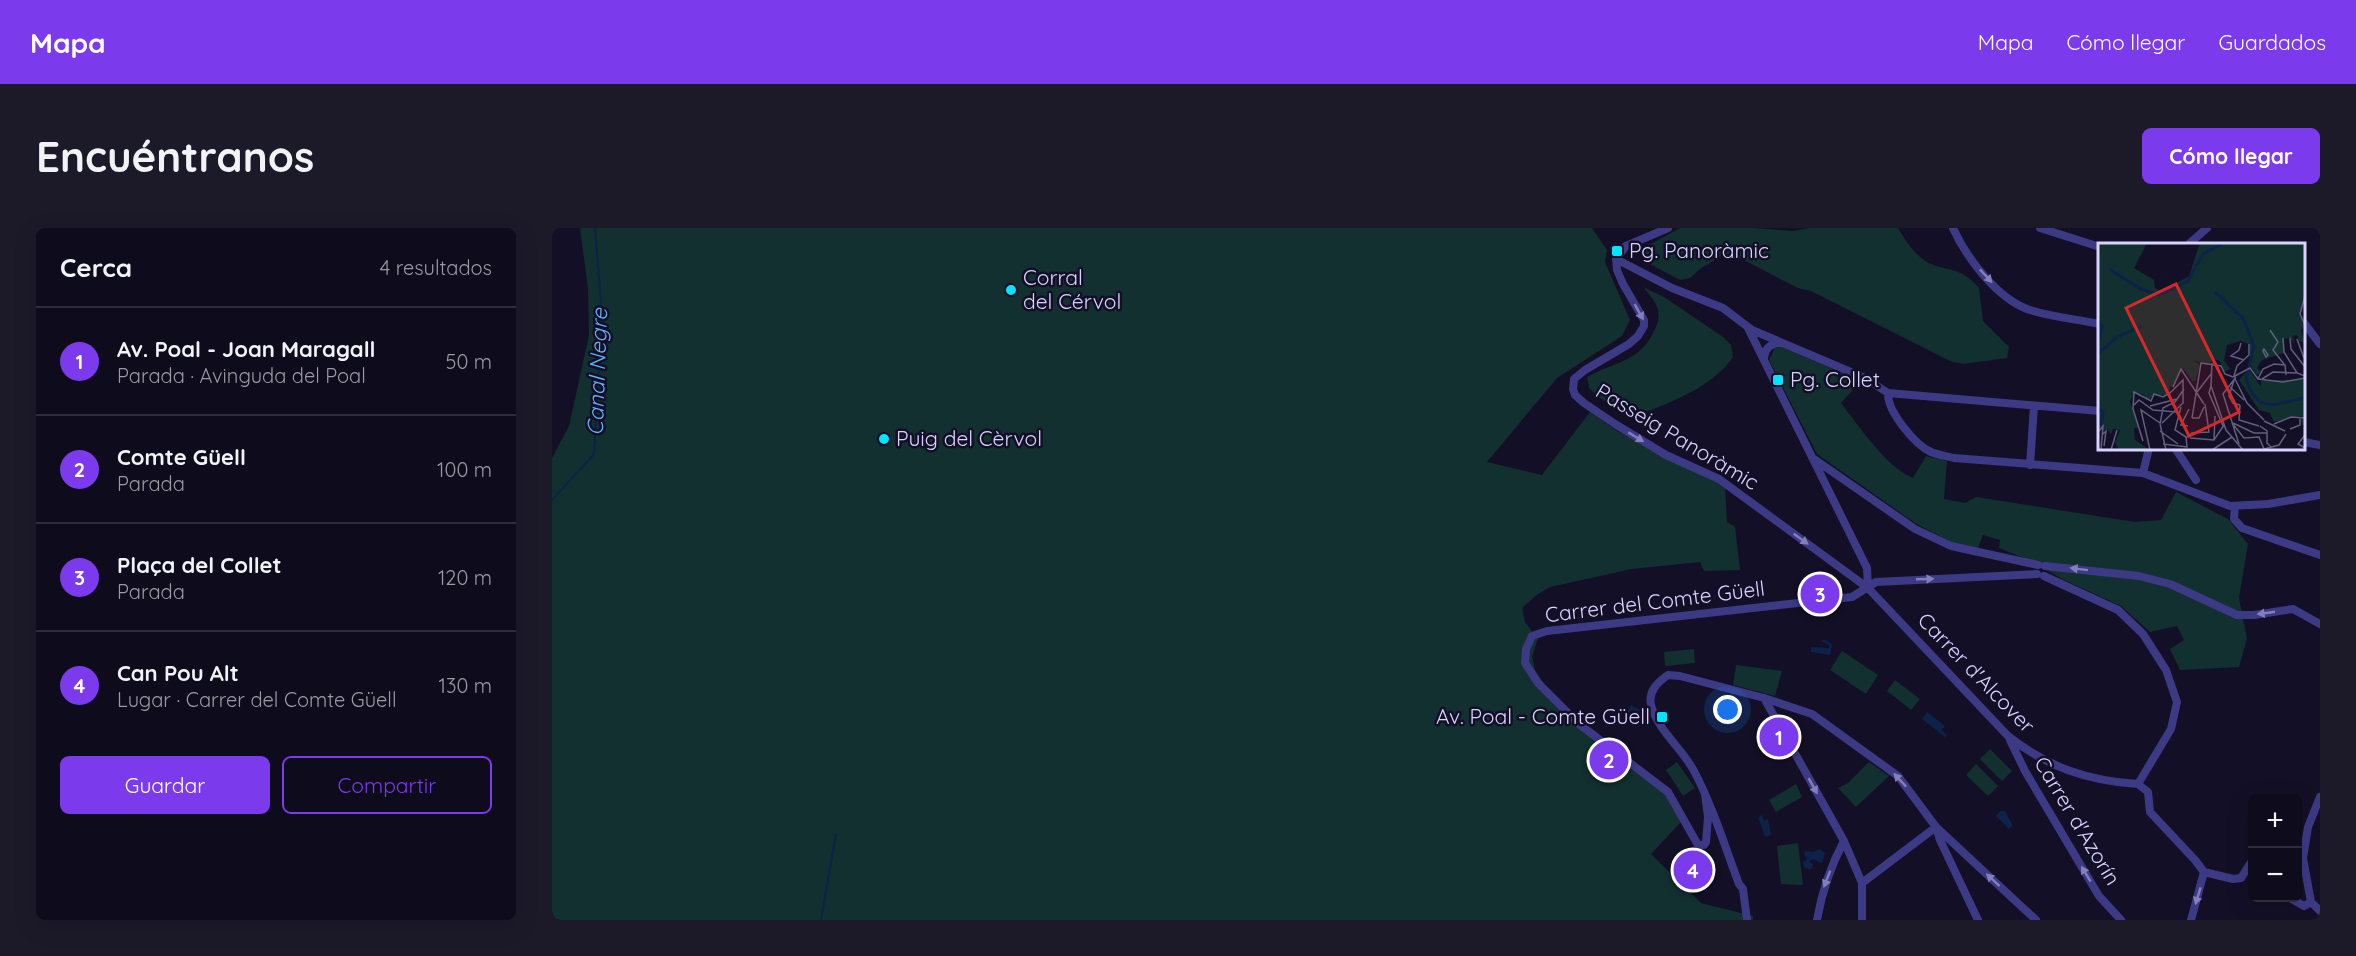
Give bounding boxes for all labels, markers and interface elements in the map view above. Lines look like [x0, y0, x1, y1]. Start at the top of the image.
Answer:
text: Mapa [30, 25, 106, 60]
text: Mapa [1978, 29, 2033, 55]
text: Cómo llegar [2066, 29, 2185, 55]
text: Guardados [2218, 29, 2326, 55]
button: Cómo llegar [2142, 128, 2320, 184]
text: Encuéntranos [36, 130, 314, 183]
place label: Pg. Panoràmic [1629, 237, 1769, 263]
inset map [2098, 243, 2305, 450]
marker: Pg. Panoràmic [1610, 244, 1624, 258]
text: Cerca [60, 251, 132, 284]
text: 4 resultados [380, 255, 492, 280]
place label: Corral del Cérvol [1023, 264, 1121, 314]
one-way arrow [1979, 268, 1992, 283]
marker: Corral del Cérvol [1004, 283, 1018, 297]
one-way arrow [1634, 304, 1644, 321]
water label: Canal Negre [581, 306, 613, 436]
text: Av. Poal - Joan Maragall [117, 335, 376, 363]
text: 1 [76, 349, 83, 374]
text: 50 m [446, 349, 492, 374]
text: Parada · Avinguda del Poal [117, 363, 366, 388]
place label: Pg. Collet [1790, 366, 1880, 392]
marker: Pg. Collet [1771, 373, 1785, 387]
street label: Passeig Panoràmic [1591, 377, 1764, 495]
place label: Puig del Cèrvol [896, 425, 1042, 451]
marker: Puig del Cèrvol [877, 432, 891, 446]
one-way arrow [1628, 432, 1644, 443]
text: Comte Güell [117, 443, 246, 471]
text: 2 [74, 457, 85, 482]
text: 100 m [437, 457, 492, 482]
text: Parada [117, 471, 185, 496]
one-way arrow [1794, 532, 1809, 544]
text: Plaça del Collet [117, 551, 282, 579]
one-way arrow [2069, 564, 2088, 574]
text: 3 [74, 565, 85, 590]
text: 120 m [438, 565, 492, 590]
pin: 3 [1800, 572, 1840, 616]
one-way arrow [1915, 574, 1934, 584]
street label: Carrer del Comte Güell [1544, 575, 1766, 627]
text: Parada [117, 579, 185, 604]
street label: Carrer d'Alcover [1913, 607, 2041, 738]
one-way arrow [2256, 609, 2275, 618]
text: Can Pou Alt [117, 659, 239, 687]
text: 4 [74, 673, 85, 698]
text: 130 m [439, 673, 492, 698]
text: Lugar · Carrer del Comte Güell [117, 687, 397, 712]
your location [1713, 695, 1742, 724]
place label: Av. Poal - Comte Güell [1436, 703, 1650, 729]
marker: Av. Poal - Comte Güell [1655, 710, 1669, 724]
pin: 1 [1760, 714, 1798, 760]
pin: 2 [1590, 738, 1628, 782]
street label: Carrer d'Azorín [2029, 751, 2126, 890]
button: Guardar [60, 756, 270, 814]
button: Compartir [282, 756, 492, 814]
one-way arrow [1894, 774, 1908, 788]
one-way arrow [1808, 778, 1818, 795]
map controls [2248, 794, 2302, 902]
button: + [2248, 794, 2302, 848]
pin: 4 [1674, 848, 1712, 892]
button: − [2248, 848, 2302, 902]
one-way arrow [2080, 866, 2091, 882]
one-way arrow [1821, 870, 1831, 888]
one-way arrow [1986, 874, 2000, 888]
one-way arrow [2193, 887, 2202, 905]

